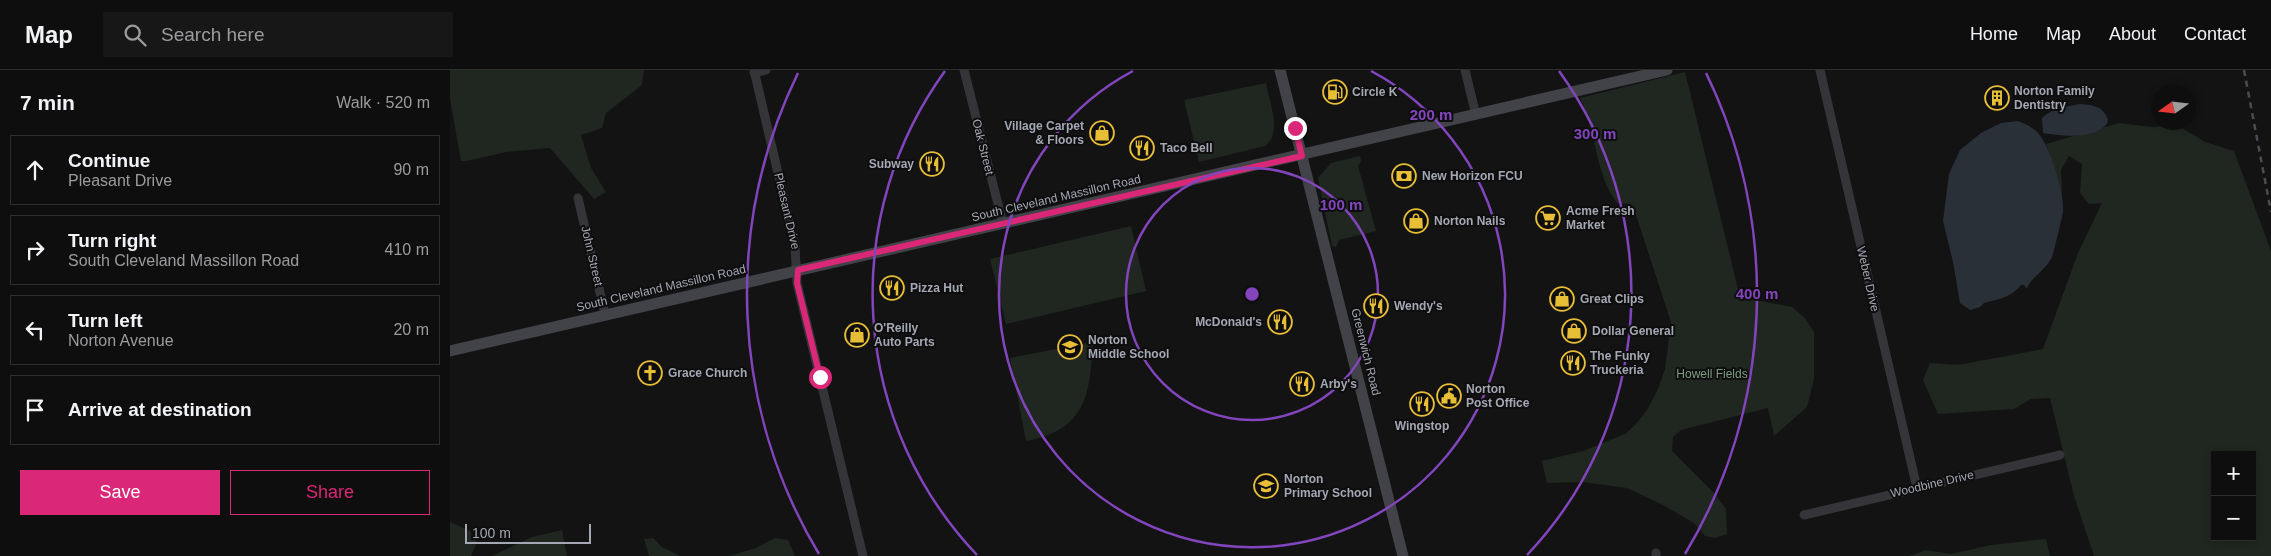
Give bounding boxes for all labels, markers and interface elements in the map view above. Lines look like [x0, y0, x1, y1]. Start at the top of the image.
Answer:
search box [103, 12, 453, 57]
text: Map [25, 21, 73, 48]
icon: search [121, 21, 149, 49]
text: Search here [161, 24, 265, 45]
text: Home [1970, 24, 2018, 44]
text: Map [2046, 24, 2081, 44]
text: About [2109, 24, 2156, 44]
text: Contact [2184, 24, 2246, 44]
fuel station icon: Circle K [1322, 79, 1348, 105]
place label: Norton Family Dentistry [2014, 84, 2095, 112]
place label: Circle K [1352, 85, 1398, 99]
building icon: Norton Family Dentistry [1984, 85, 2010, 111]
north arrow [2151, 85, 2196, 130]
text: 7 min [20, 91, 75, 114]
text: Walk · 520 m [336, 94, 430, 111]
text: 200 m [1410, 106, 1452, 123]
street label: Oak Street [969, 117, 997, 177]
route end [1284, 117, 1307, 140]
place label: Village Carpet & Floors [1004, 119, 1084, 147]
shop icon: Village Carpet & Floors [1089, 120, 1115, 146]
text: 300 m [1574, 125, 1616, 142]
restaurant icon: Taco Bell [1129, 135, 1155, 161]
place label: Taco Bell [1160, 141, 1212, 155]
text: Continue [68, 150, 150, 171]
restaurant icon: Subway [919, 151, 945, 177]
icon: ahead [21, 156, 49, 184]
place label: Subway [869, 157, 914, 171]
text: 90 m [393, 161, 429, 178]
bank icon: New Horizon FCU [1391, 163, 1417, 189]
place label: New Horizon FCU [1422, 169, 1523, 183]
street label: Pleasant Drive [771, 171, 803, 251]
text: Pleasant Drive [68, 172, 172, 189]
street label: South Cleveland Massillon Road [970, 172, 1142, 224]
text: 100 m [1320, 196, 1362, 213]
place label: Acme Fresh Market [1566, 204, 1635, 232]
supermarket icon: Acme Fresh Market [1535, 205, 1561, 231]
shop icon: Norton Nails [1403, 208, 1429, 234]
place label: Norton Nails [1434, 214, 1506, 228]
street label: John Street [578, 225, 606, 288]
text: Turn right [68, 230, 156, 251]
icon: right [21, 236, 49, 264]
text: 410 m [385, 241, 429, 258]
street label: Weber Drive [1854, 245, 1882, 313]
text: South Cleveland Massillon Road [68, 252, 299, 269]
street label: South Cleveland Massillon Road [575, 262, 747, 314]
restaurant icon: Pizza Hut [879, 275, 905, 301]
place label: Pizza Hut [910, 281, 963, 295]
centre of rings [1243, 285, 1261, 303]
text: 400 m [1736, 285, 1778, 302]
shop icon: Great Clips [1549, 286, 1575, 312]
place label: Great Clips [1580, 292, 1644, 306]
restaurant icon: Wendy's [1363, 293, 1389, 319]
place label: Wendy's [1394, 299, 1443, 313]
street label: Greenwich Road [1348, 307, 1384, 397]
restaurant icon: McDonald's [1267, 309, 1293, 335]
text: Turn left [68, 310, 143, 331]
place label: McDonald's [1195, 315, 1262, 329]
icon: left [21, 316, 49, 344]
shop icon: Dollar General [1561, 318, 1587, 344]
text: 20 m [393, 321, 429, 338]
place label: O'Reilly Auto Parts [874, 321, 935, 349]
shop icon: O'Reilly Auto Parts [844, 322, 870, 348]
place label: Dollar General [1592, 324, 1674, 338]
text: Norton Avenue [68, 332, 174, 349]
place label: Norton Middle School [1088, 333, 1169, 361]
school or university icon: Norton Middle School [1057, 334, 1083, 360]
place label: The Funky Truckeria [1590, 349, 1650, 377]
restaurant icon: The Funky Truckeria [1560, 350, 1586, 376]
church icon: Grace Church [637, 360, 663, 386]
place label: Grace Church [668, 366, 747, 380]
route start [809, 366, 832, 389]
park label: Howell Fields [1676, 367, 1748, 381]
restaurant icon: Arby's [1289, 371, 1315, 397]
place label: Arby's [1320, 377, 1357, 391]
place label: Norton Post Office [1466, 382, 1530, 410]
public building icon: Norton Post Office [1436, 383, 1462, 409]
restaurant icon: Wingstop [1409, 391, 1435, 417]
icon: arrive [21, 396, 49, 424]
text: Arrive at destination [68, 399, 252, 420]
place label: Wingstop [1395, 419, 1449, 433]
map controls [2211, 451, 2256, 541]
button: + [2211, 451, 2256, 496]
street label: Woodbine Drive [1889, 468, 1975, 500]
button: Save [20, 470, 220, 515]
button: Share [230, 470, 430, 515]
place label: Norton Primary School [1284, 472, 1372, 500]
school or university icon: Norton Primary School [1253, 473, 1279, 499]
button: − [2211, 496, 2256, 541]
scale bar [465, 521, 591, 544]
text: 100 m [472, 525, 511, 541]

